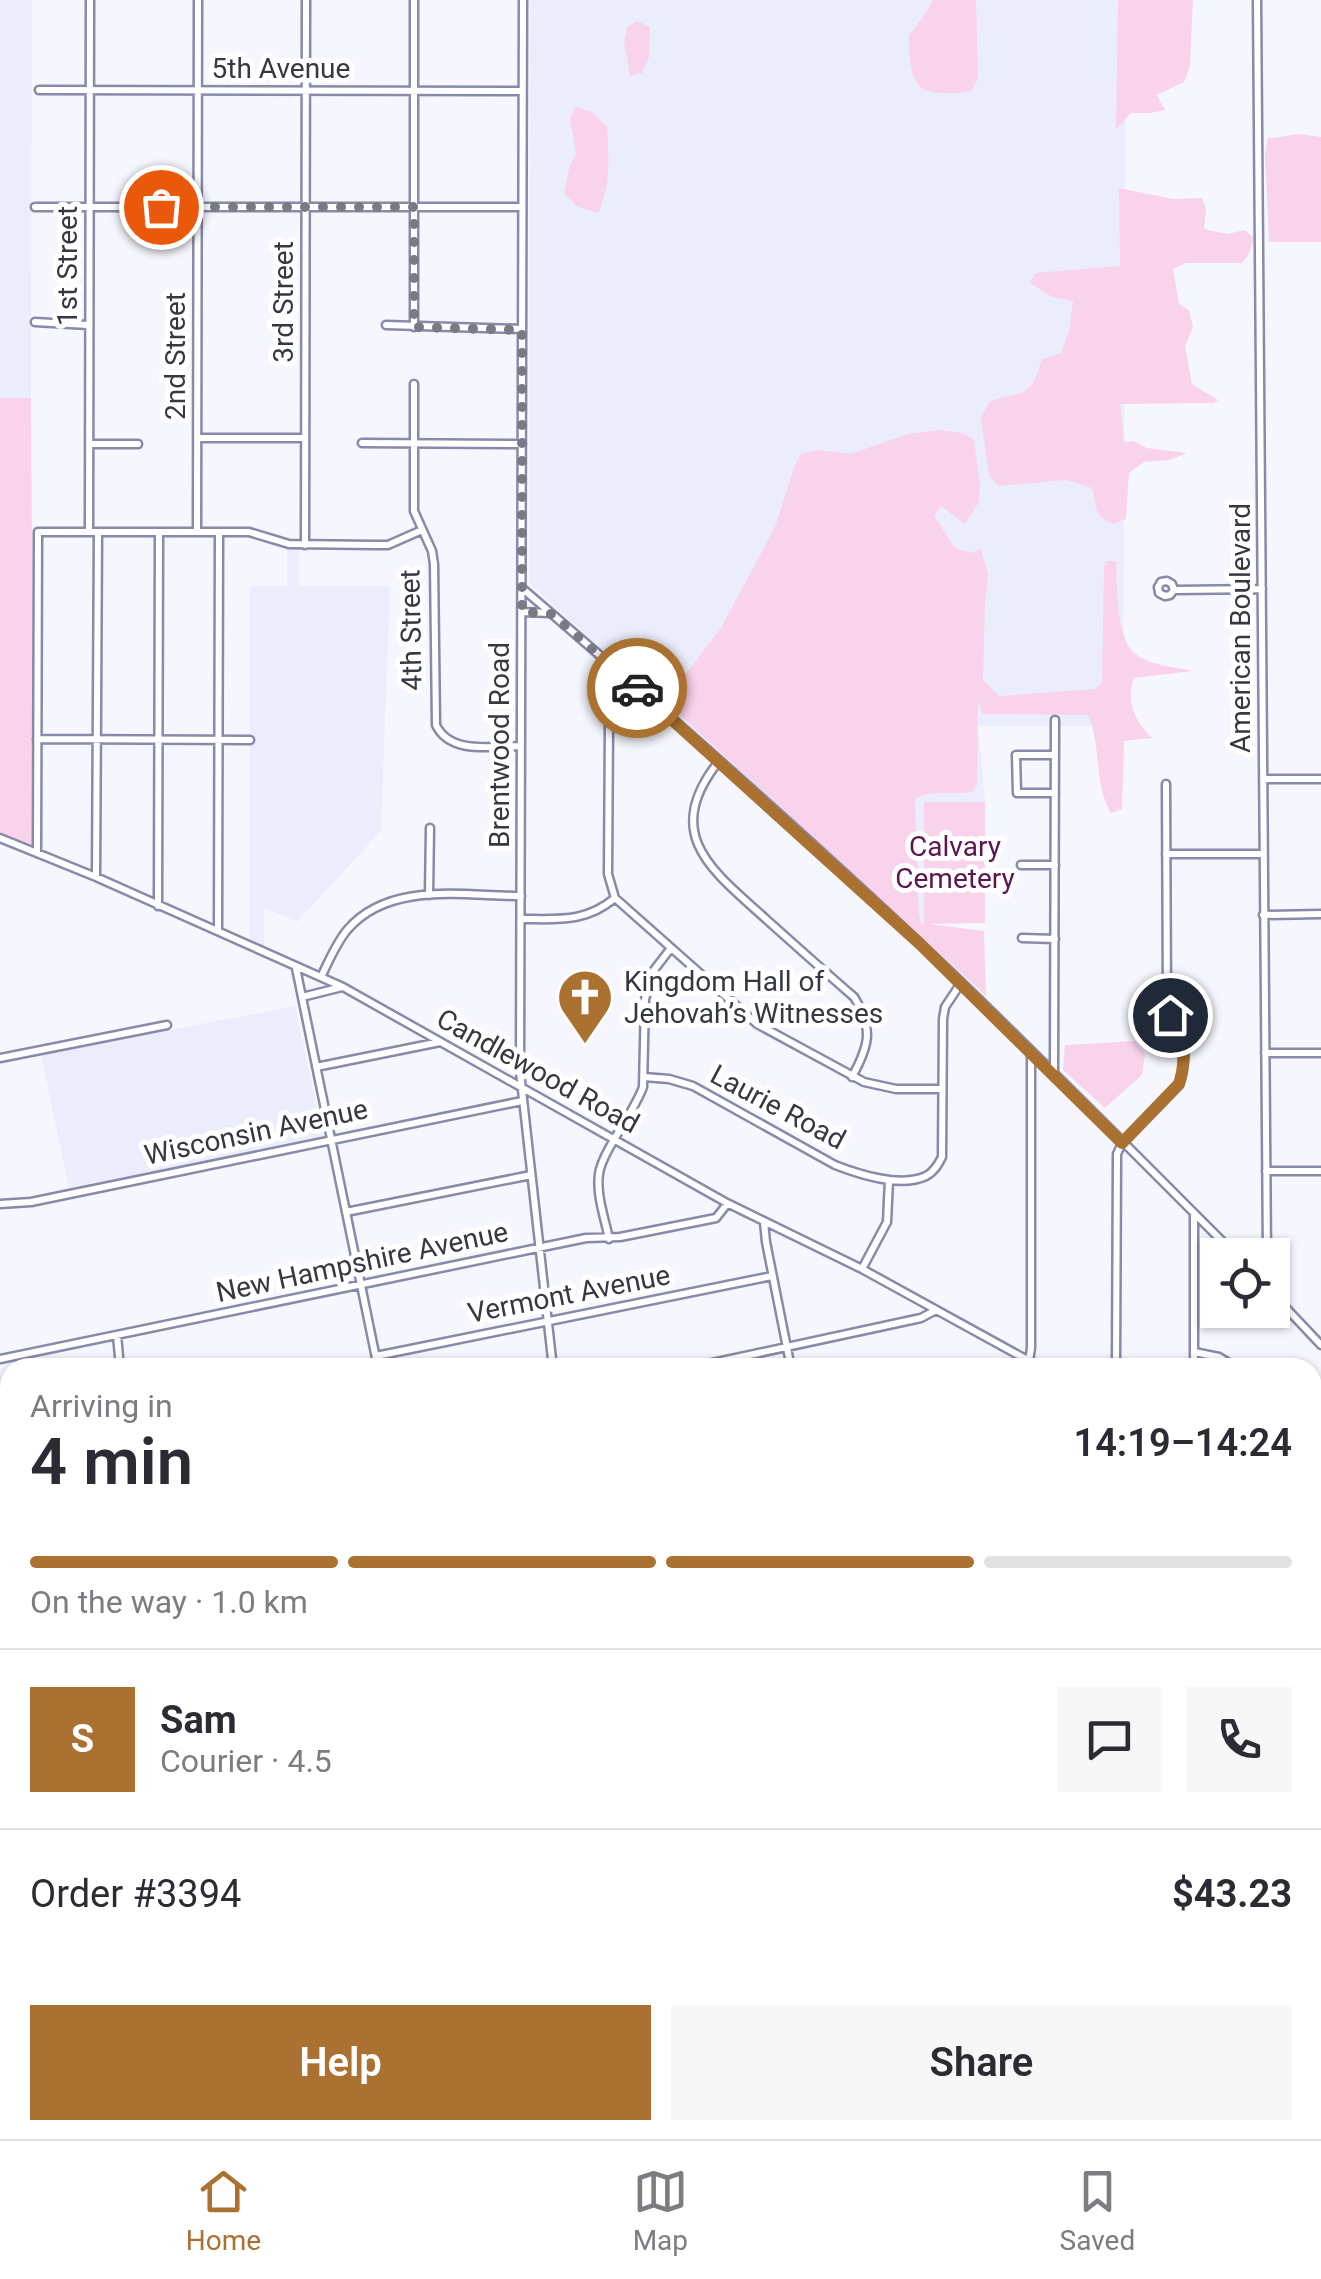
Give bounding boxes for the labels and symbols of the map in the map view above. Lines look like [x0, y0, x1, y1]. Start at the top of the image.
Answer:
street label: 5th Avenue [212, 52, 350, 85]
pin [119, 165, 204, 250]
street label: 1st Street [51, 206, 84, 326]
street label: 3rd Street [267, 241, 300, 363]
street label: 2nd Street [159, 292, 192, 420]
street label: American Boulevard [1224, 503, 1257, 753]
street label: 4th Street [393, 569, 429, 691]
courier [587, 638, 687, 738]
street label: Brentwood Road [483, 642, 516, 848]
park label: Calvary Cemetery [895, 830, 1015, 895]
place label: Kingdom Hall of Jehovah’s Witnesses [624, 965, 883, 1030]
church icon: Kingdom Hall of Jehovah’s Witnesses [555, 967, 615, 1046]
pin [1128, 973, 1213, 1058]
street label: Candlewood Road [431, 1002, 645, 1140]
street label: Laurie Road [705, 1058, 851, 1156]
street label: Wisconsin Avenue [141, 1092, 371, 1172]
street label: New Hampshire Avenue [213, 1215, 511, 1309]
street label: Vermont Avenue [465, 1258, 673, 1330]

